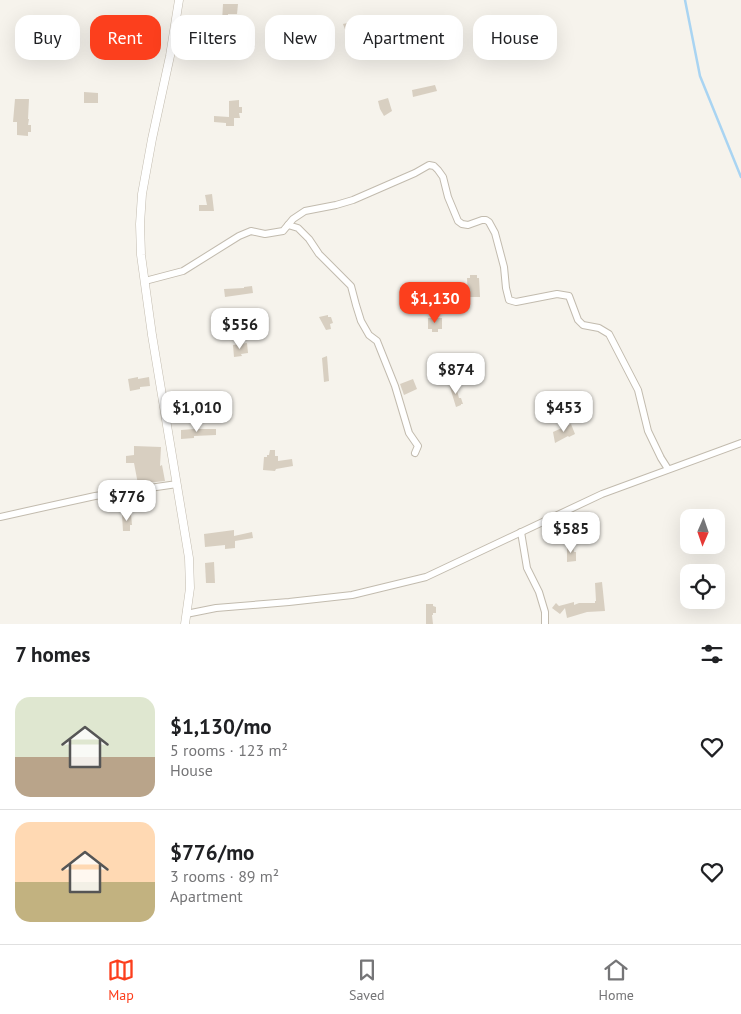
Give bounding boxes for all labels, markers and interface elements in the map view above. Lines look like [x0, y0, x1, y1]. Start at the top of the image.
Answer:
chip: Buy [15, 15, 80, 60]
chip: Rent [90, 15, 161, 60]
chip: Filters [171, 15, 255, 60]
chip: New [265, 15, 335, 60]
chip: Apartment [345, 15, 463, 60]
chip: House [473, 15, 557, 60]
pin: $1,130 [394, 282, 476, 324]
text: $1,130 [410, 288, 460, 308]
pin: $556 [210, 308, 270, 350]
text: $556 [222, 314, 258, 334]
pin: $874 [426, 352, 486, 395]
text: $874 [438, 359, 474, 379]
pin: $1,010 [156, 390, 238, 433]
pin: $453 [534, 390, 594, 433]
text: $1,010 [172, 397, 222, 417]
text: $453 [546, 397, 582, 417]
pin: $776 [97, 480, 157, 522]
text: $776 [109, 486, 145, 506]
north arrow [680, 509, 725, 554]
map controls [680, 509, 725, 609]
pin: $585 [541, 512, 601, 554]
text: $585 [553, 518, 589, 538]
button: locate [680, 564, 725, 609]
icon: filters [698, 640, 726, 668]
text: 7 homes [15, 641, 90, 668]
text: $1,130/mo [170, 713, 272, 740]
icon: home [55, 717, 115, 777]
icon: heart [698, 733, 726, 761]
text: 5 rooms · 123 m² [170, 740, 288, 760]
text: House [170, 760, 213, 780]
text: $776/mo [170, 839, 254, 866]
icon: home [55, 842, 115, 902]
icon: heart [698, 858, 726, 886]
text: 3 rooms · 89 m² [170, 866, 279, 886]
text: Apartment [170, 886, 243, 906]
tab: Map [107, 956, 135, 1004]
tab: Saved [349, 956, 385, 1004]
tab: Home [599, 956, 634, 1004]

